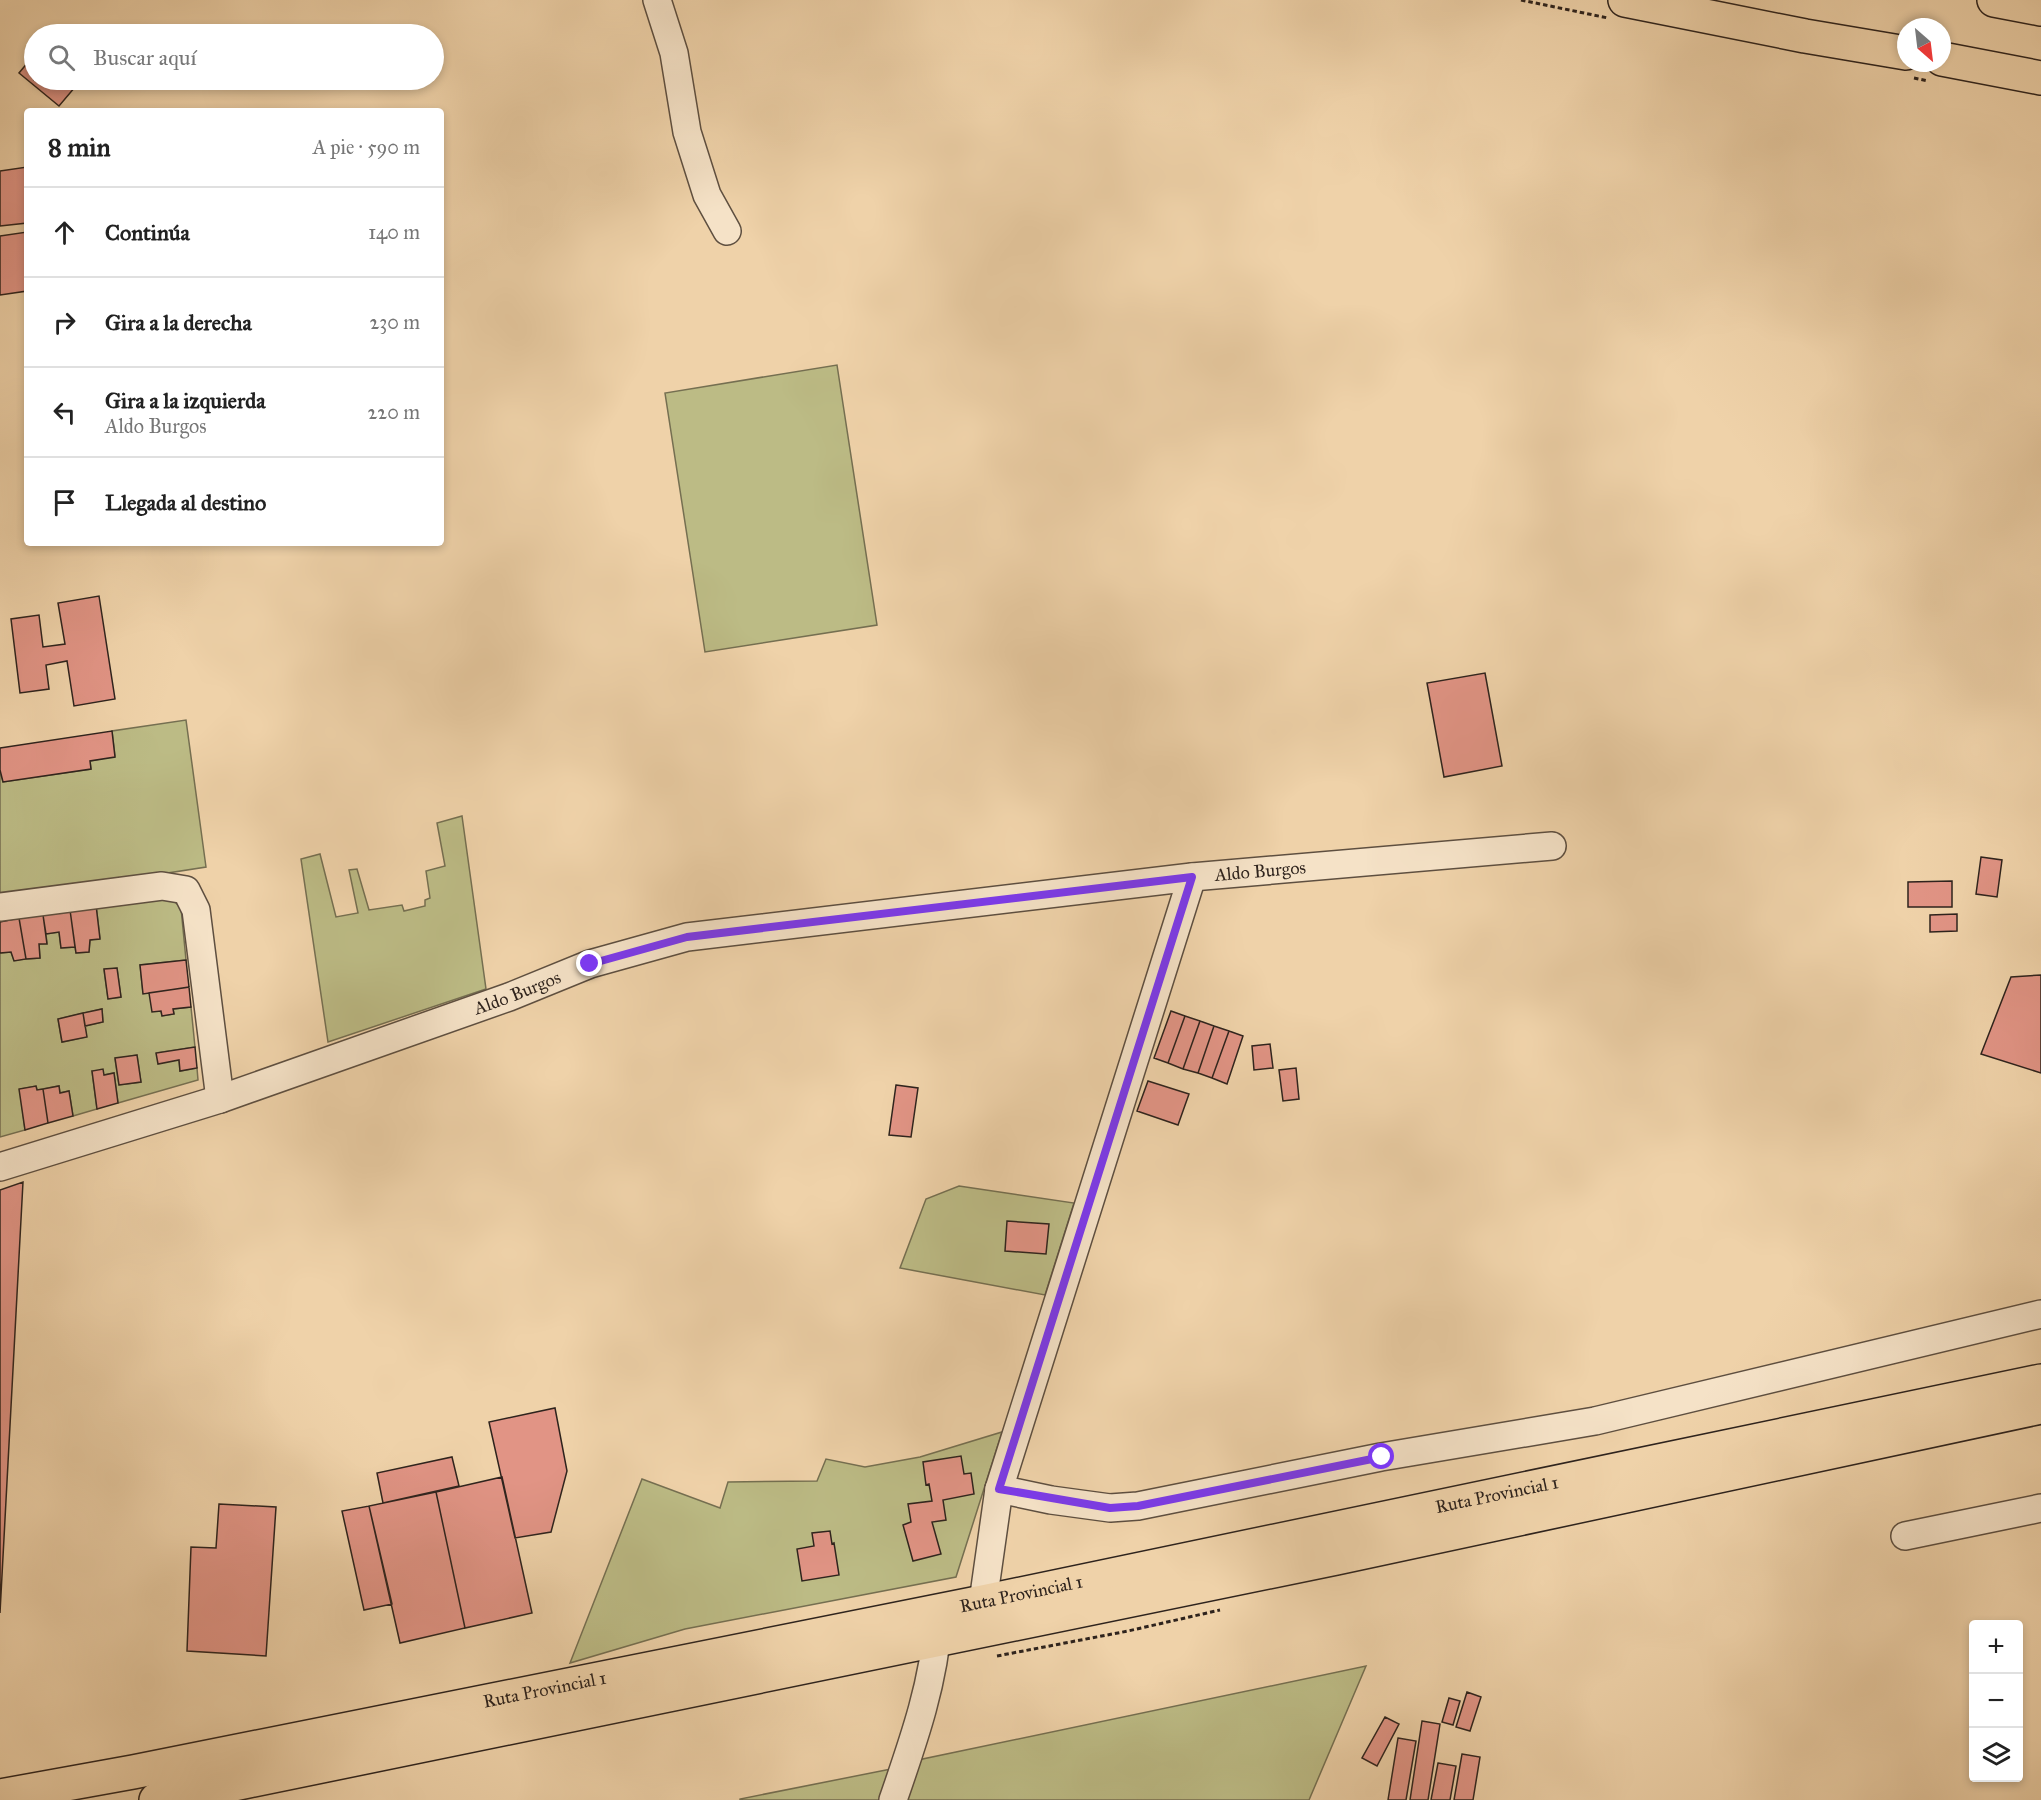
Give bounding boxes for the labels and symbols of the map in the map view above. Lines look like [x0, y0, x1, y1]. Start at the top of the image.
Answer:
north arrow [1897, 18, 1951, 72]
street label: Aldo Burgos [1213, 856, 1307, 886]
route end [576, 950, 602, 976]
street label: Aldo Burgos [470, 966, 564, 1020]
route start [1368, 1443, 1394, 1469]
street label: Ruta Provincial 1 [1433, 1471, 1561, 1518]
street label: Ruta Provincial 1 [958, 1570, 1085, 1617]
street label: Ruta Provincial 1 [481, 1667, 608, 1713]

